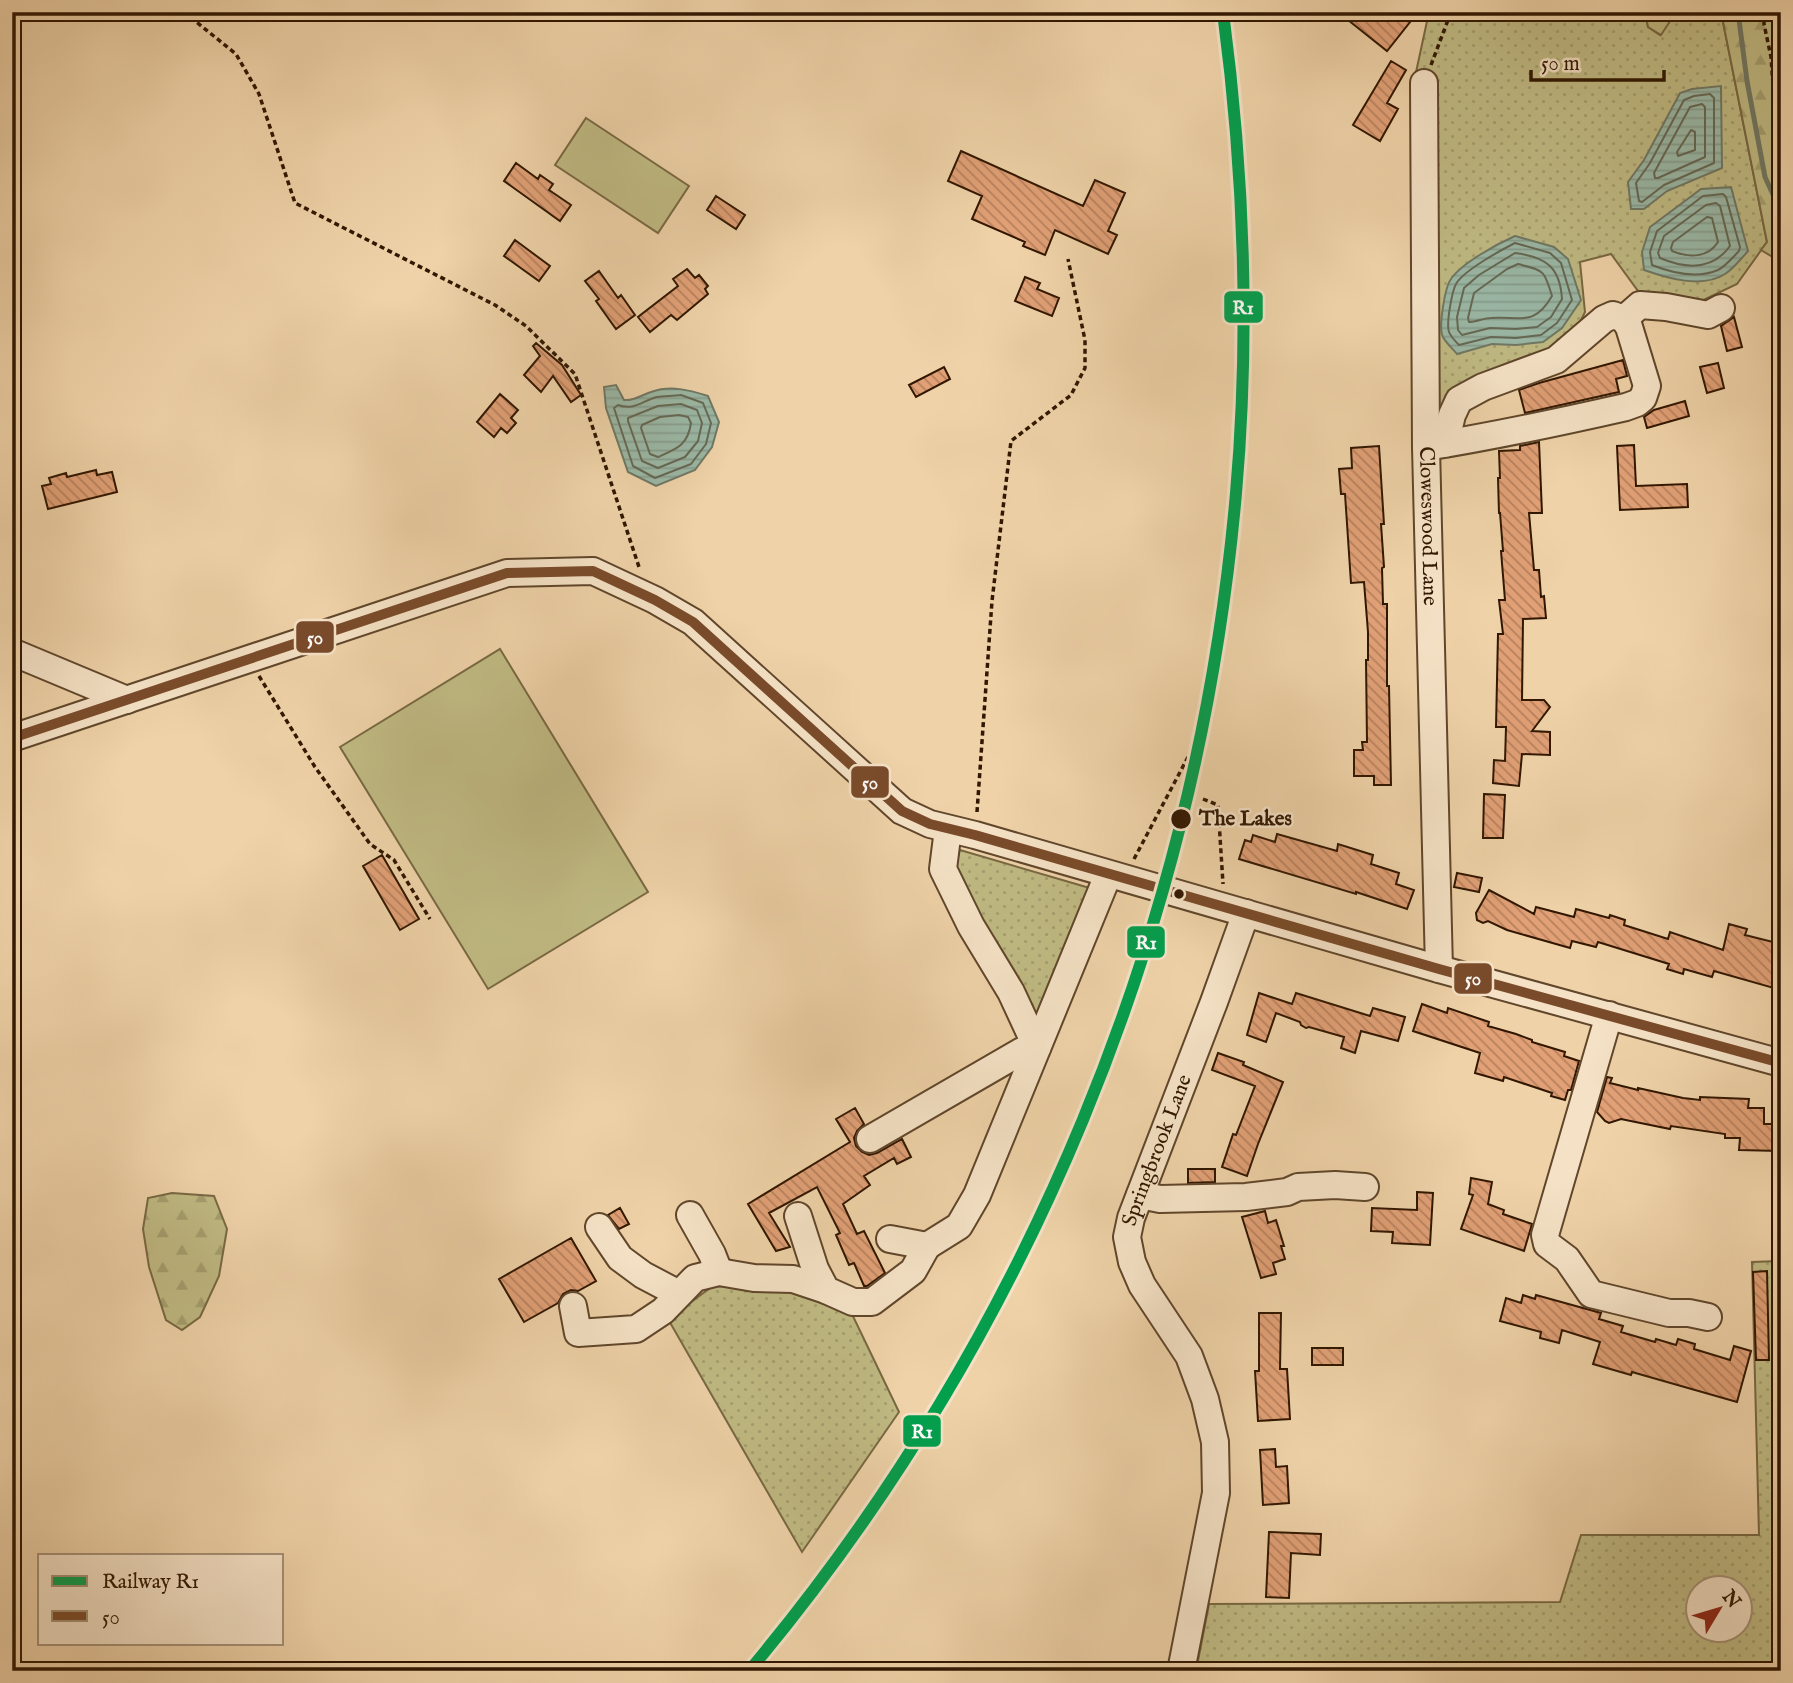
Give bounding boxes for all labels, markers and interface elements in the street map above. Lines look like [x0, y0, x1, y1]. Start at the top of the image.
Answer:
scale bar [1531, 38, 1664, 82]
text: 50 m [1541, 51, 1580, 78]
line badge: R1 [1223, 290, 1264, 324]
text: R1 [1232, 297, 1254, 321]
street label: Cloweswood Lane [1412, 446, 1443, 606]
line badge: 50 [295, 620, 335, 654]
text: 50 [307, 627, 323, 651]
line badge: 50 [850, 765, 890, 799]
text: 50 [862, 772, 878, 796]
place label: The Lakes [1198, 806, 1292, 833]
marker: The Lakes [1169, 807, 1193, 831]
unlabelled marker [1172, 887, 1186, 901]
line badge: R1 [1126, 925, 1166, 959]
text: R1 [1135, 932, 1157, 956]
line badge: 50 [1453, 962, 1493, 995]
text: 50 [1465, 968, 1481, 992]
street label: Springbrook Lane [1116, 1070, 1198, 1228]
line badge: R1 [902, 1414, 942, 1448]
text: R1 [911, 1421, 933, 1445]
legend [38, 1554, 284, 1644]
text: Railway R1 [102, 1569, 199, 1596]
north arrow [1685, 1574, 1755, 1644]
text: N [1716, 1585, 1746, 1614]
text: 50 [102, 1605, 120, 1632]

